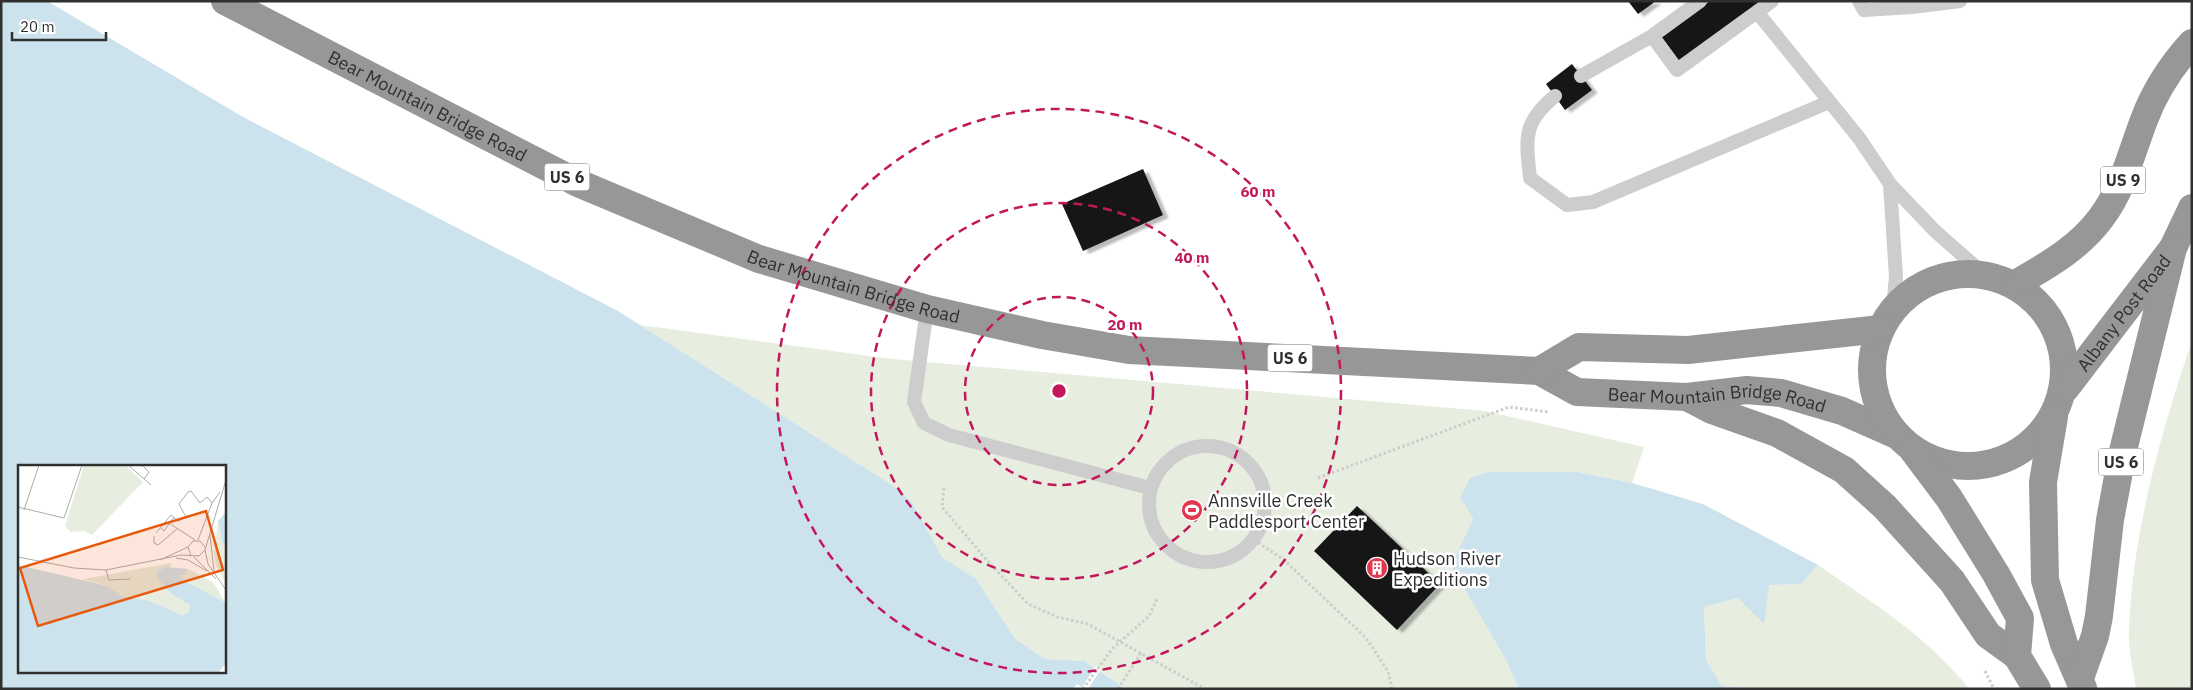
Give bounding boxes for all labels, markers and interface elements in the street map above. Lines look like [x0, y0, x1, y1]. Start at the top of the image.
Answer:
scale bar [12, 10, 106, 42]
text: 20 m [20, 17, 55, 36]
street label: Bear Mountain Bridge Road [324, 45, 531, 166]
road number: US 6 [544, 163, 590, 190]
road number: US 9 [2100, 166, 2146, 194]
text: 60 m [1241, 182, 1275, 201]
street label: Bear Mountain Bridge Road [744, 244, 962, 328]
text: 40 m [1175, 248, 1209, 267]
street label: Albany Post Road [2071, 250, 2175, 376]
text: 20 m [1108, 315, 1142, 334]
road number: US 6 [1268, 344, 1312, 372]
street label: Bear Mountain Bridge Road [1607, 378, 1829, 417]
centre of rings [1050, 382, 1068, 400]
road number: US 6 [2098, 448, 2144, 476]
inset map [18, 465, 225, 672]
place label: Annsville Creek Paddlesport Center [1208, 489, 1365, 533]
sports icon: Annsville Creek Paddlesport Center [1180, 498, 1204, 522]
place label: Hudson River Expeditions [1393, 547, 1501, 591]
building icon: Hudson River Expeditions [1365, 556, 1389, 580]

